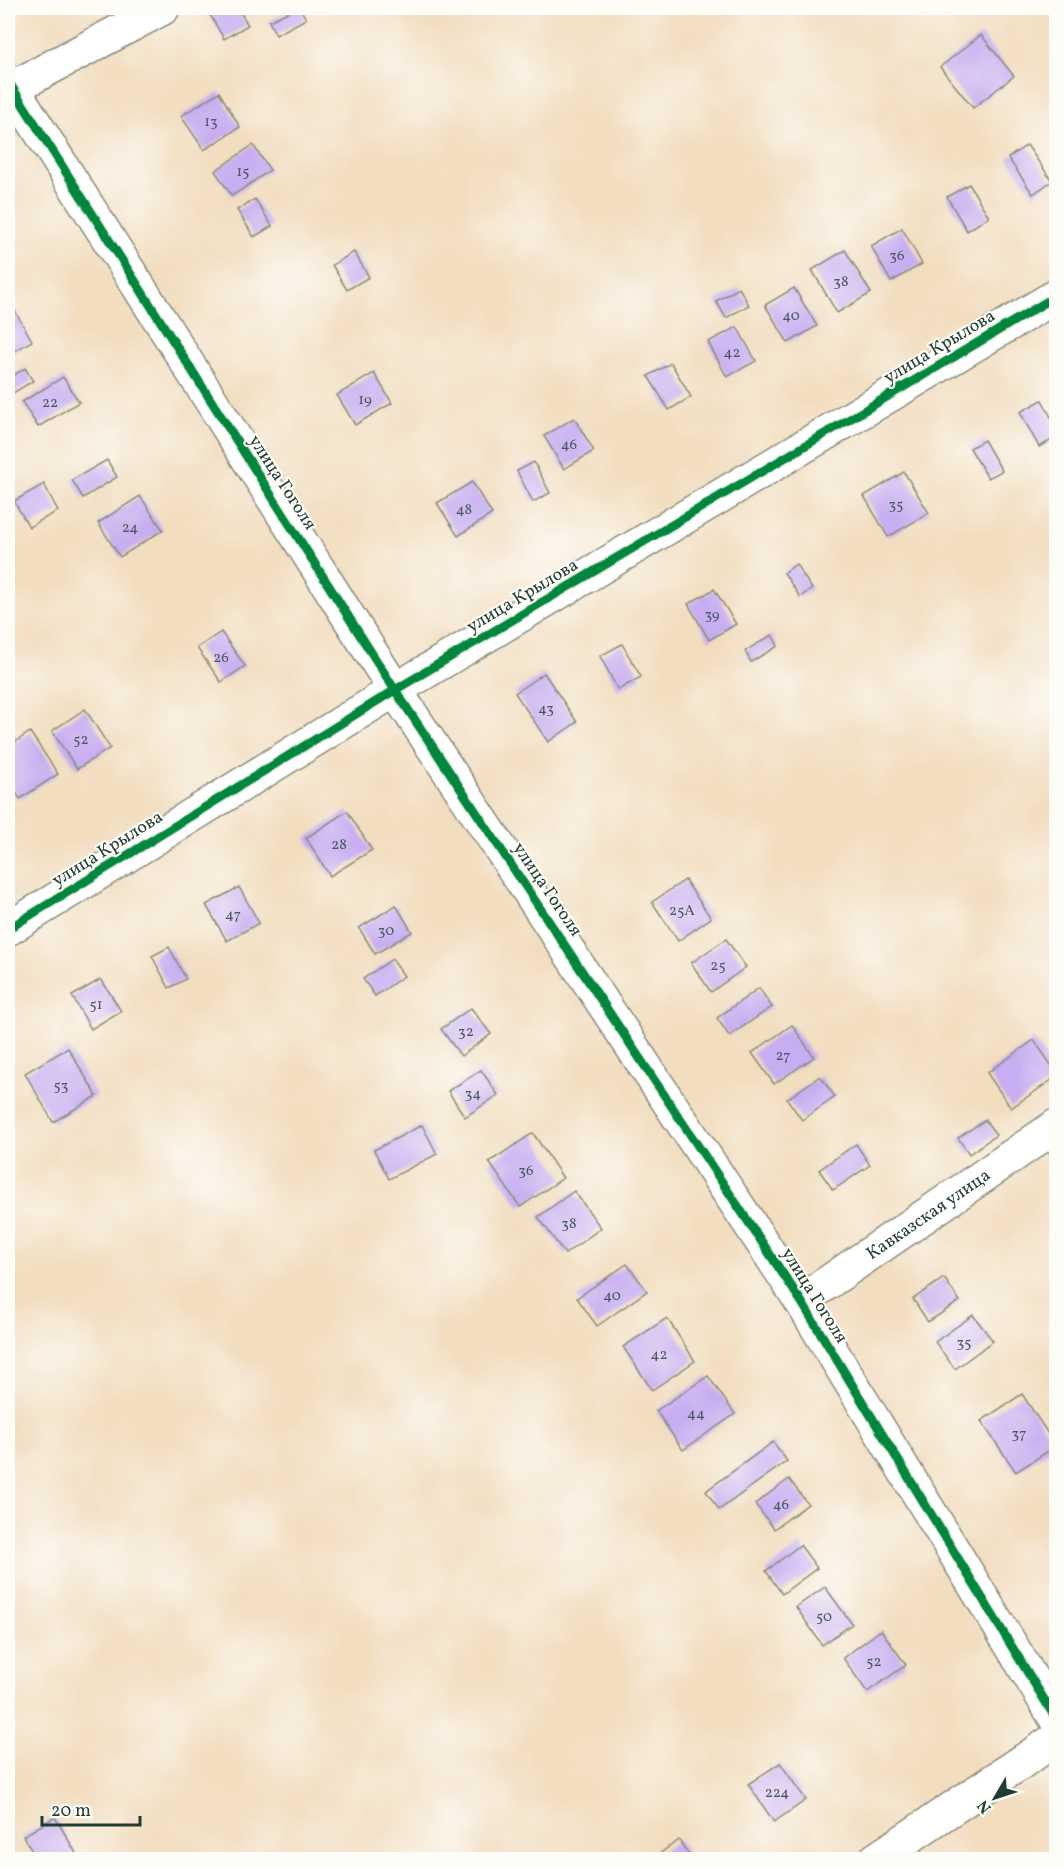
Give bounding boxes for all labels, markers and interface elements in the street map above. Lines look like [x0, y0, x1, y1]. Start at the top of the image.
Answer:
house number: 13 [204, 112, 218, 133]
house number: 15 [236, 162, 250, 183]
house number: 36 [889, 246, 905, 267]
house number: 38 [833, 272, 849, 293]
street label: улица Крылова [879, 304, 1000, 391]
house number: 40 [782, 306, 800, 327]
house number: 42 [723, 343, 741, 364]
house number: 19 [358, 390, 372, 411]
house number: 22 [42, 393, 58, 414]
street label: улица Гоголя [242, 430, 322, 535]
house number: 46 [561, 435, 577, 456]
house number: 35 [889, 495, 903, 516]
house number: 48 [456, 500, 472, 521]
house number: 24 [122, 518, 138, 539]
street label: улица Крылова [462, 553, 583, 640]
house number: 39 [704, 605, 720, 626]
house number: 26 [213, 648, 229, 669]
house number: 43 [538, 699, 554, 720]
house number: 52 [73, 730, 89, 751]
street label: улица Крылова [48, 805, 168, 893]
house number: 28 [331, 835, 347, 856]
street label: улица Гоголя [506, 838, 587, 942]
house number: 25А [669, 901, 695, 922]
house number: 47 [225, 905, 241, 926]
house number: 30 [378, 921, 394, 942]
house number: 25 [710, 956, 726, 977]
house number: 51 [89, 995, 103, 1016]
house number: 32 [458, 1022, 474, 1043]
house number: 27 [776, 1046, 790, 1067]
house number: 53 [54, 1076, 68, 1097]
house number: 34 [465, 1084, 481, 1105]
house number: 36 [518, 1161, 534, 1182]
street label: Кавказская улица [862, 1163, 996, 1267]
house number: 38 [561, 1214, 577, 1235]
street label: улица Гоголя [774, 1243, 853, 1348]
house number: 40 [603, 1286, 621, 1307]
house number: 35 [957, 1333, 971, 1354]
house number: 42 [650, 1345, 668, 1366]
house number: 44 [687, 1404, 705, 1425]
house number: 37 [1012, 1424, 1026, 1445]
house number: 46 [773, 1495, 789, 1516]
house number: 50 [816, 1607, 832, 1628]
house number: 52 [866, 1652, 882, 1673]
north arrow [965, 1768, 1025, 1828]
house number: 224 [765, 1783, 789, 1804]
scale bar [42, 1789, 140, 1827]
text: N [972, 1794, 997, 1818]
text: 20 m [51, 1799, 91, 1824]

